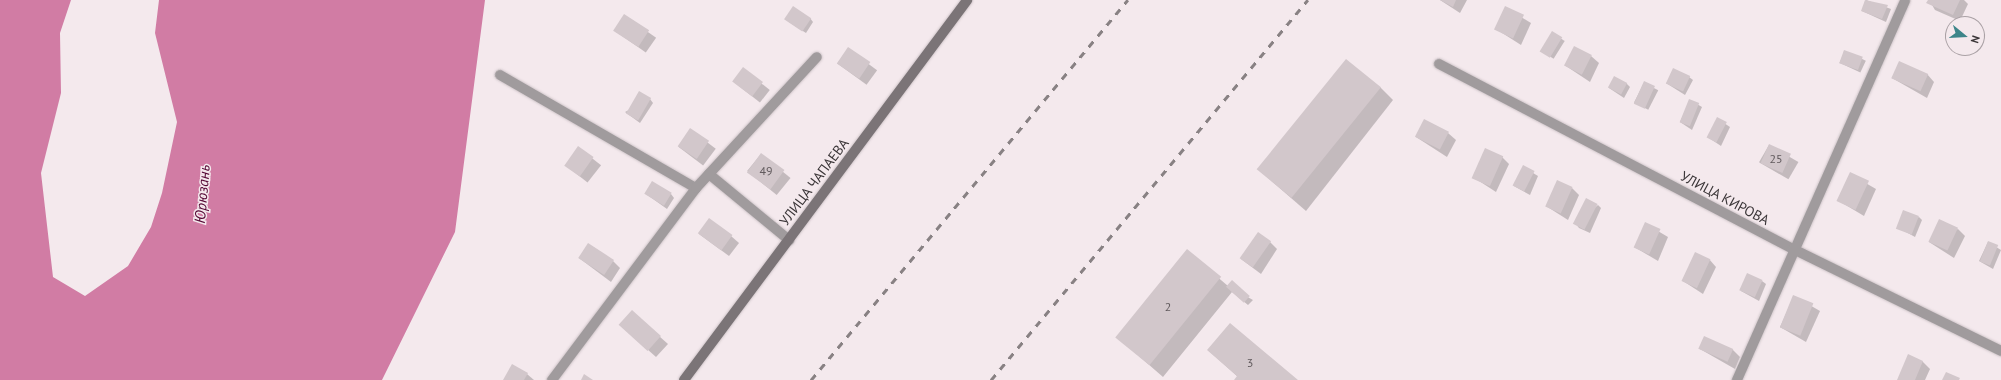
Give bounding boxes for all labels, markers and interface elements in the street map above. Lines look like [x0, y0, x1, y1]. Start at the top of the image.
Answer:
north arrow [1945, 16, 1985, 56]
text: N [1968, 34, 1983, 45]
street label: УЛИЦА ЧАПАЕВА [776, 135, 852, 229]
house number: 25 [1769, 152, 1783, 166]
water label: Юрюзань [190, 164, 214, 224]
house number: 49 [759, 164, 773, 178]
street label: УЛИЦА КИРОВА [1677, 167, 1773, 229]
house number: 2 [1165, 300, 1171, 314]
house number: 3 [1247, 356, 1253, 370]

